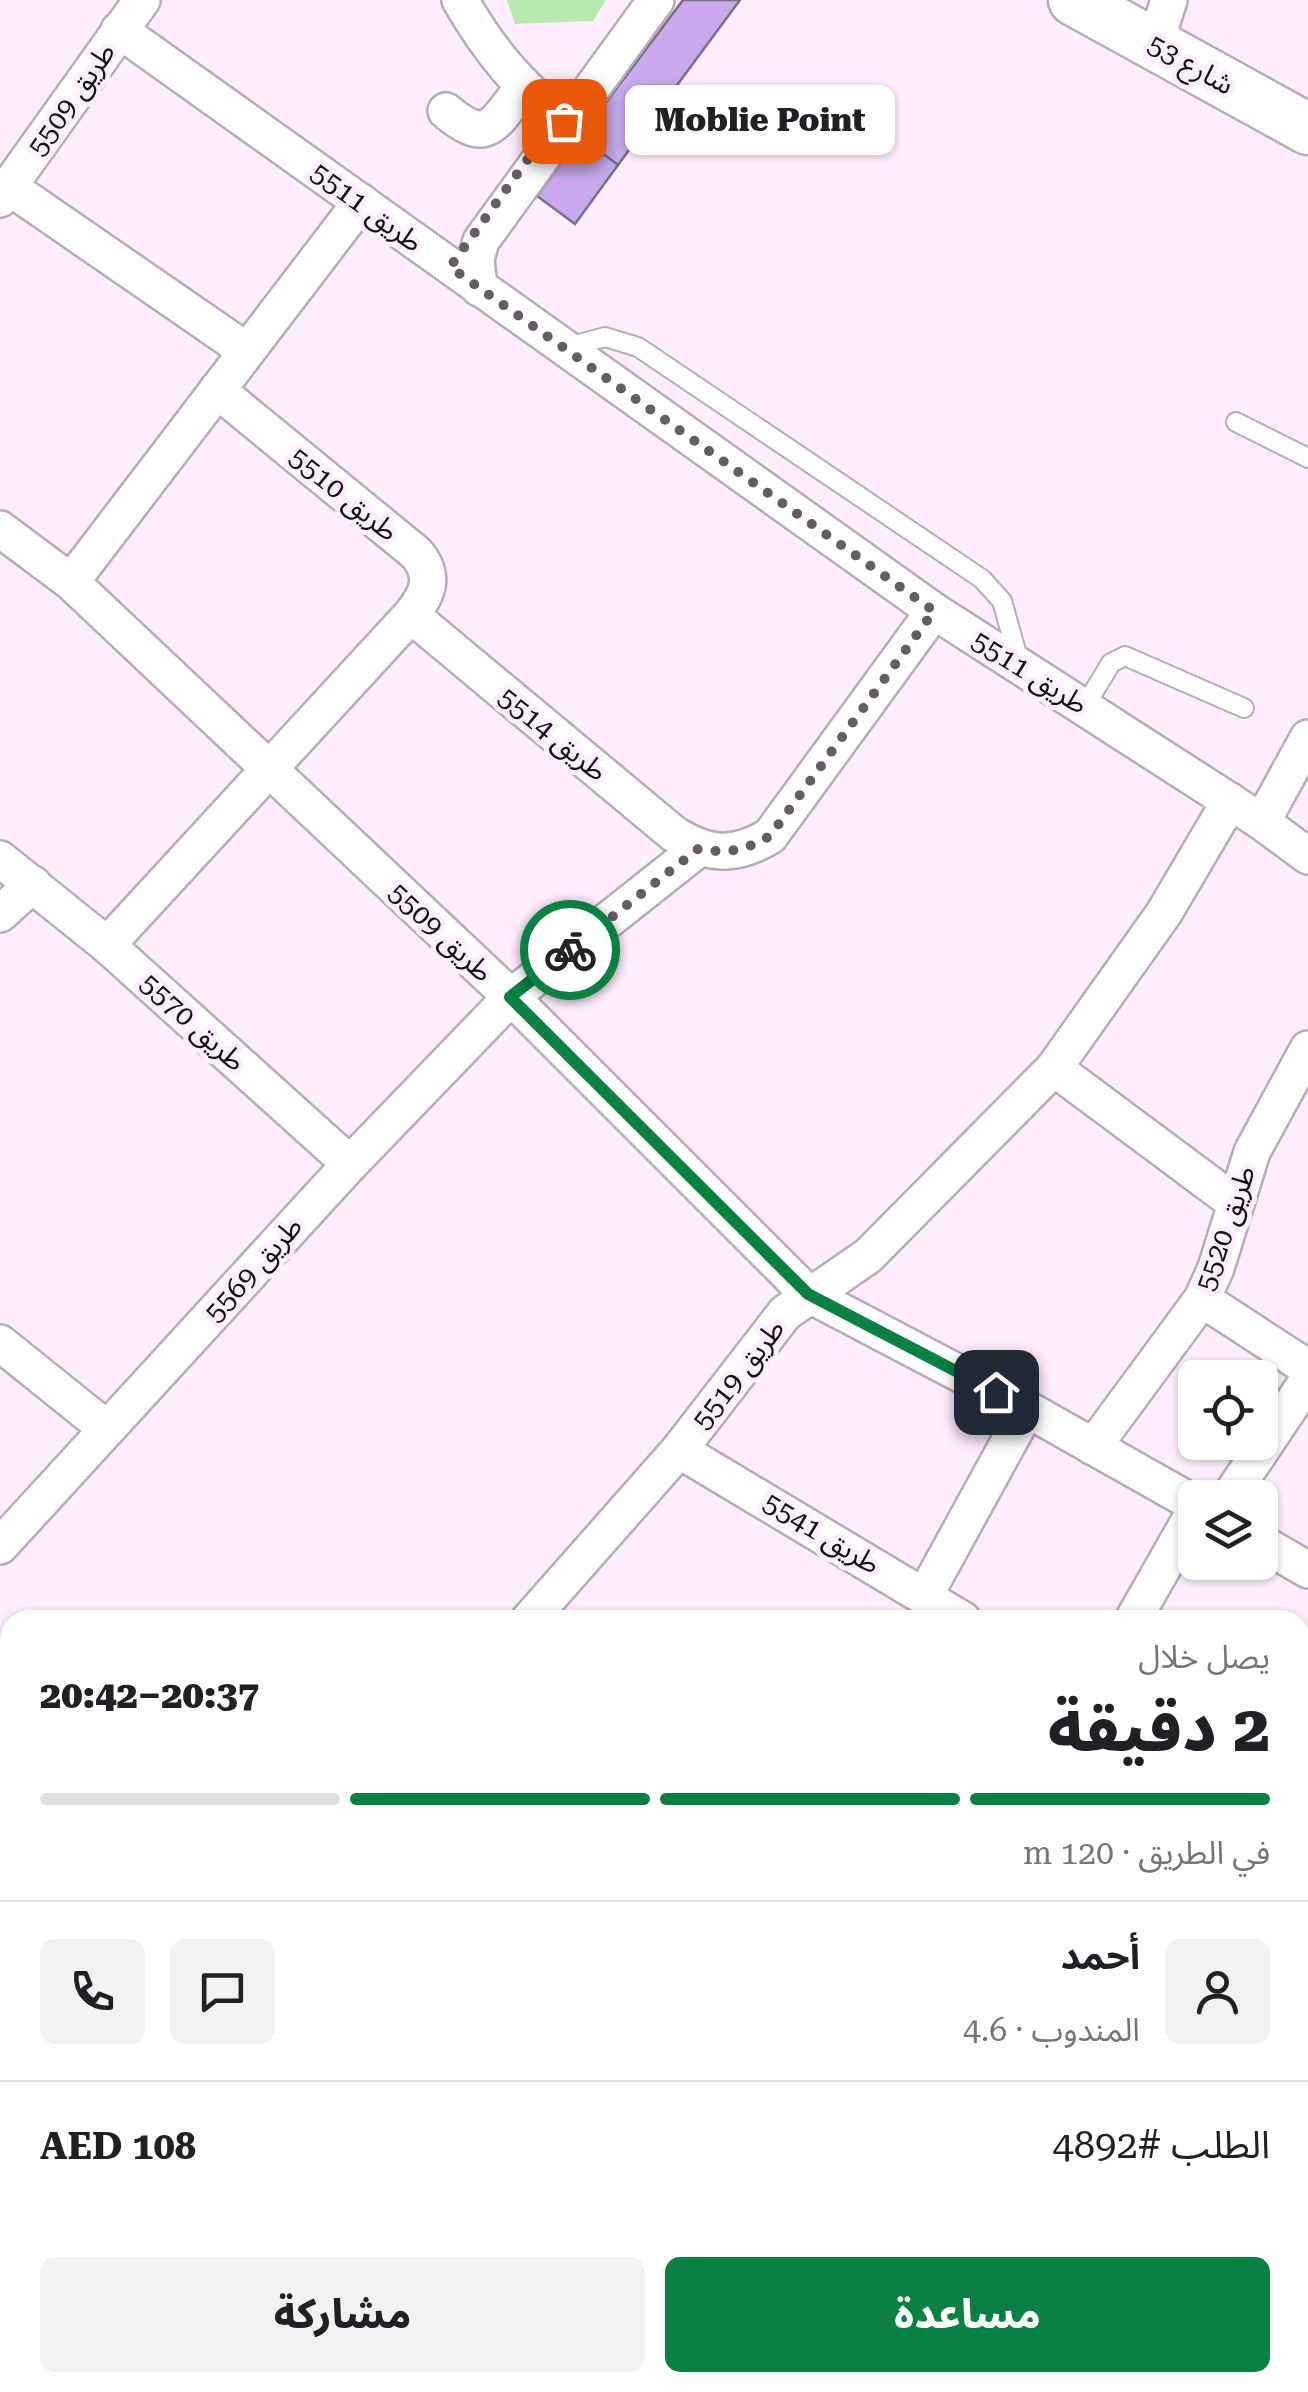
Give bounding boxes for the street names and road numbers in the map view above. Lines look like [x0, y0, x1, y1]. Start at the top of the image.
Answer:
street label: شارع 53 [1140, 27, 1239, 105]
street label: طريق 5509 [21, 37, 123, 163]
street label: طريق 5511 [304, 156, 429, 260]
street label: طريق 5510 [282, 441, 405, 549]
street label: طريق 5511 [965, 624, 1094, 722]
street label: طريق 5514 [491, 681, 614, 789]
street label: طريق 5509 [381, 876, 499, 990]
street label: طريق 5570 [133, 967, 252, 1079]
street label: طريق 5520 [1189, 1161, 1263, 1295]
street label: طريق 5569 [198, 1210, 310, 1329]
street label: طريق 5519 [685, 1313, 792, 1436]
street label: طريق 5541 [757, 1486, 886, 1582]

